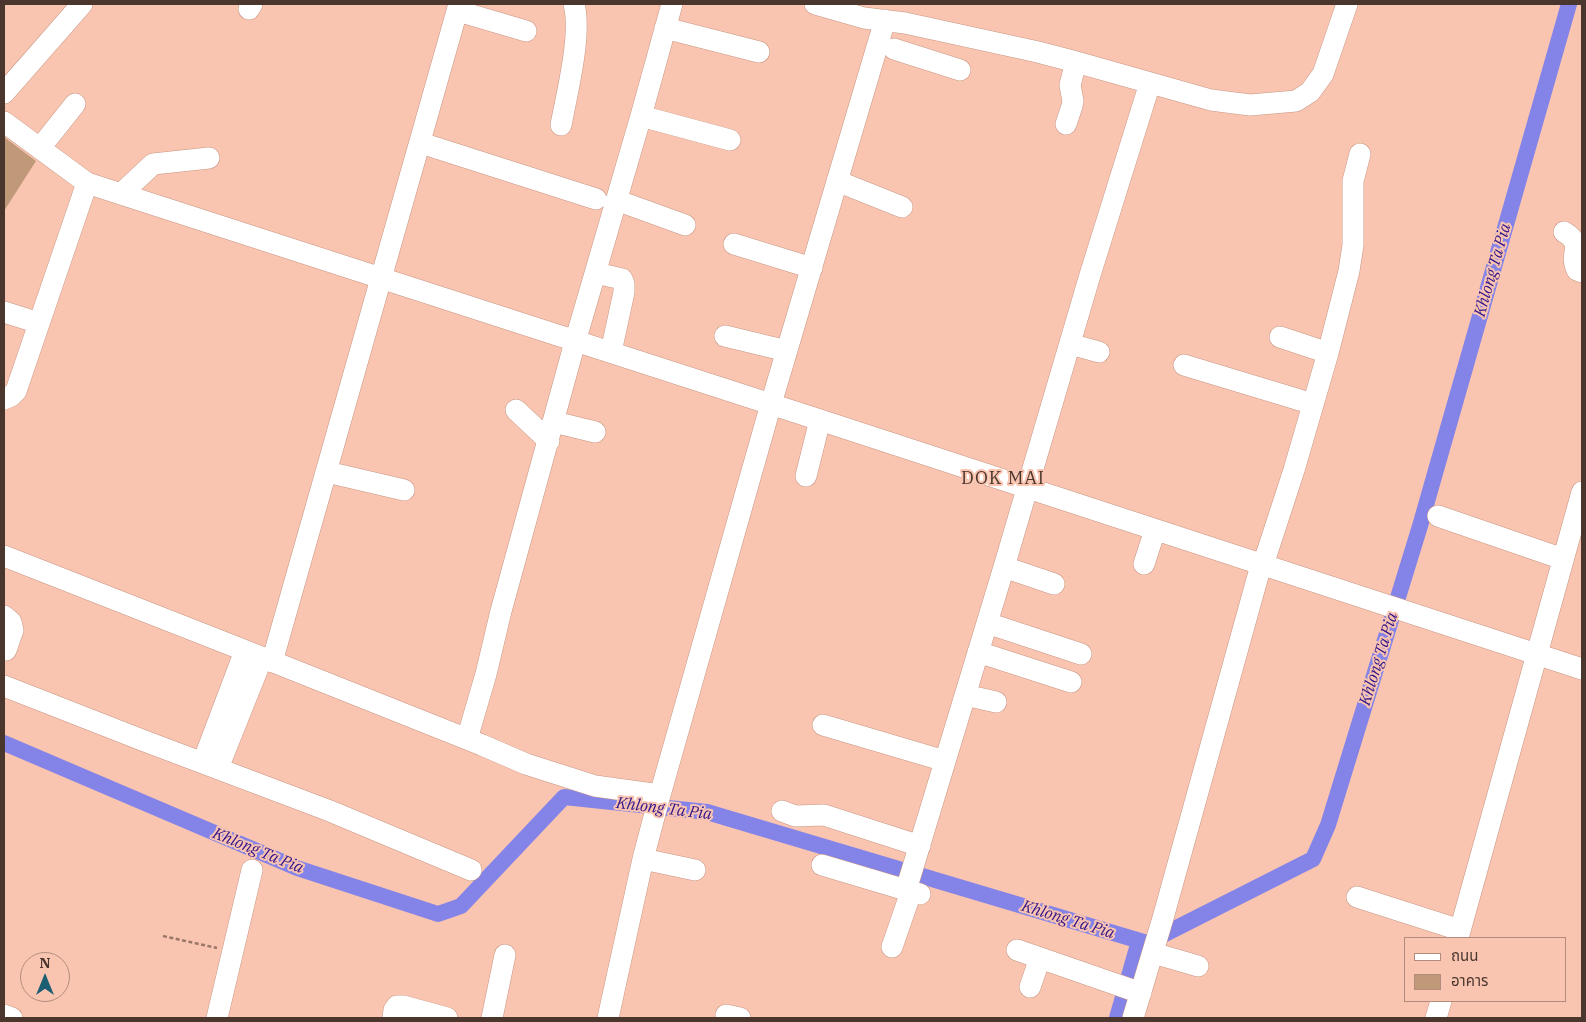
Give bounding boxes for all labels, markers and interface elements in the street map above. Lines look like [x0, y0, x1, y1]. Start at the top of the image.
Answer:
water label: Khlong Ta Pia [1471, 221, 1515, 319]
district label: DOK MAI [960, 468, 1046, 490]
water label: Khlong Ta Pia [1356, 610, 1402, 708]
water label: Khlong Ta Pia [615, 794, 713, 824]
water label: Khlong Ta Pia [210, 824, 306, 878]
water label: Khlong Ta Pia [1019, 897, 1117, 943]
legend [1404, 937, 1566, 1002]
text: ถนน [1451, 946, 1478, 965]
north arrow [20, 952, 70, 1002]
text: N [39, 954, 51, 972]
text: อาคาร [1451, 971, 1488, 990]

